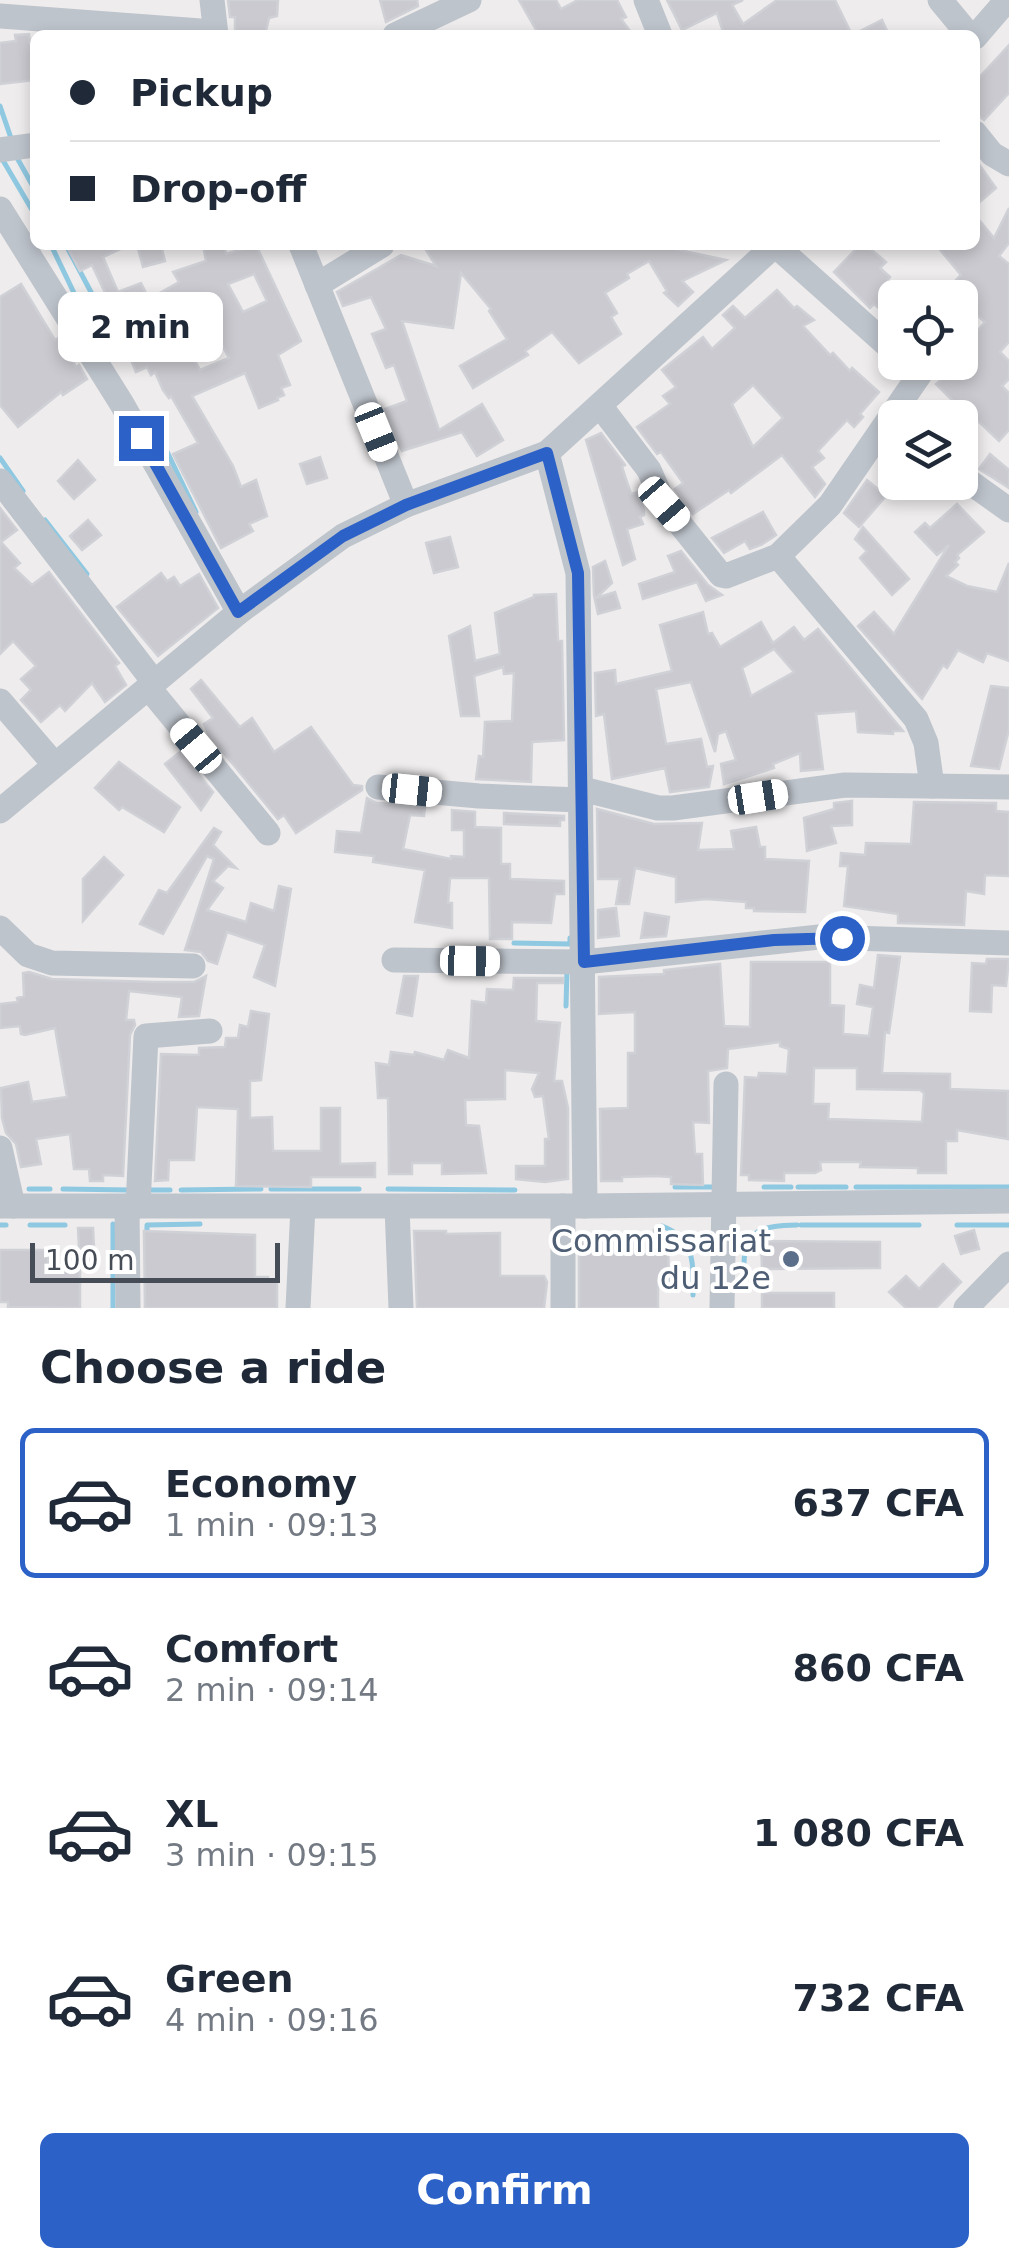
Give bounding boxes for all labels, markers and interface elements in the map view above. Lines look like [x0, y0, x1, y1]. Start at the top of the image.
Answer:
text: Pickup [130, 71, 273, 115]
text: Drop-off [130, 167, 306, 211]
map controls [878, 280, 978, 500]
button: locate [878, 280, 978, 380]
callout: 2 min [58, 293, 224, 363]
text: 2 min [90, 308, 191, 346]
car [351, 399, 401, 465]
button: layers [878, 400, 978, 500]
route end [119, 416, 164, 461]
car [633, 472, 695, 536]
car [165, 713, 227, 779]
car [381, 772, 443, 808]
car [726, 777, 790, 817]
route start [820, 916, 865, 961]
car [440, 945, 500, 977]
place label: Commissariat du 12e [551, 1222, 771, 1297]
scale bar [30, 1238, 280, 1282]
text: 100 m [45, 1244, 135, 1277]
marker: Commissariat du 12e [780, 1248, 802, 1270]
text: Choose a ride [40, 1341, 386, 1394]
icon: car [45, 1458, 135, 1548]
text: Economy [165, 1462, 357, 1506]
text: 637 CFA [793, 1481, 964, 1525]
text: 1 min · 09:13 [165, 1506, 379, 1544]
icon: car [45, 1623, 135, 1713]
text: Comfort [165, 1627, 338, 1671]
text: 860 CFA [793, 1646, 964, 1690]
text: 2 min · 09:14 [165, 1671, 379, 1709]
icon: car [45, 1788, 135, 1878]
text: XL [165, 1792, 219, 1836]
text: 1 080 CFA [753, 1811, 964, 1855]
text: 3 min · 09:15 [165, 1836, 379, 1874]
icon: car [45, 1953, 135, 2043]
text: Green [165, 1957, 294, 2001]
text: 732 CFA [793, 1976, 964, 2020]
text: 4 min · 09:16 [165, 2001, 379, 2039]
button: Confirm [40, 2133, 969, 2248]

